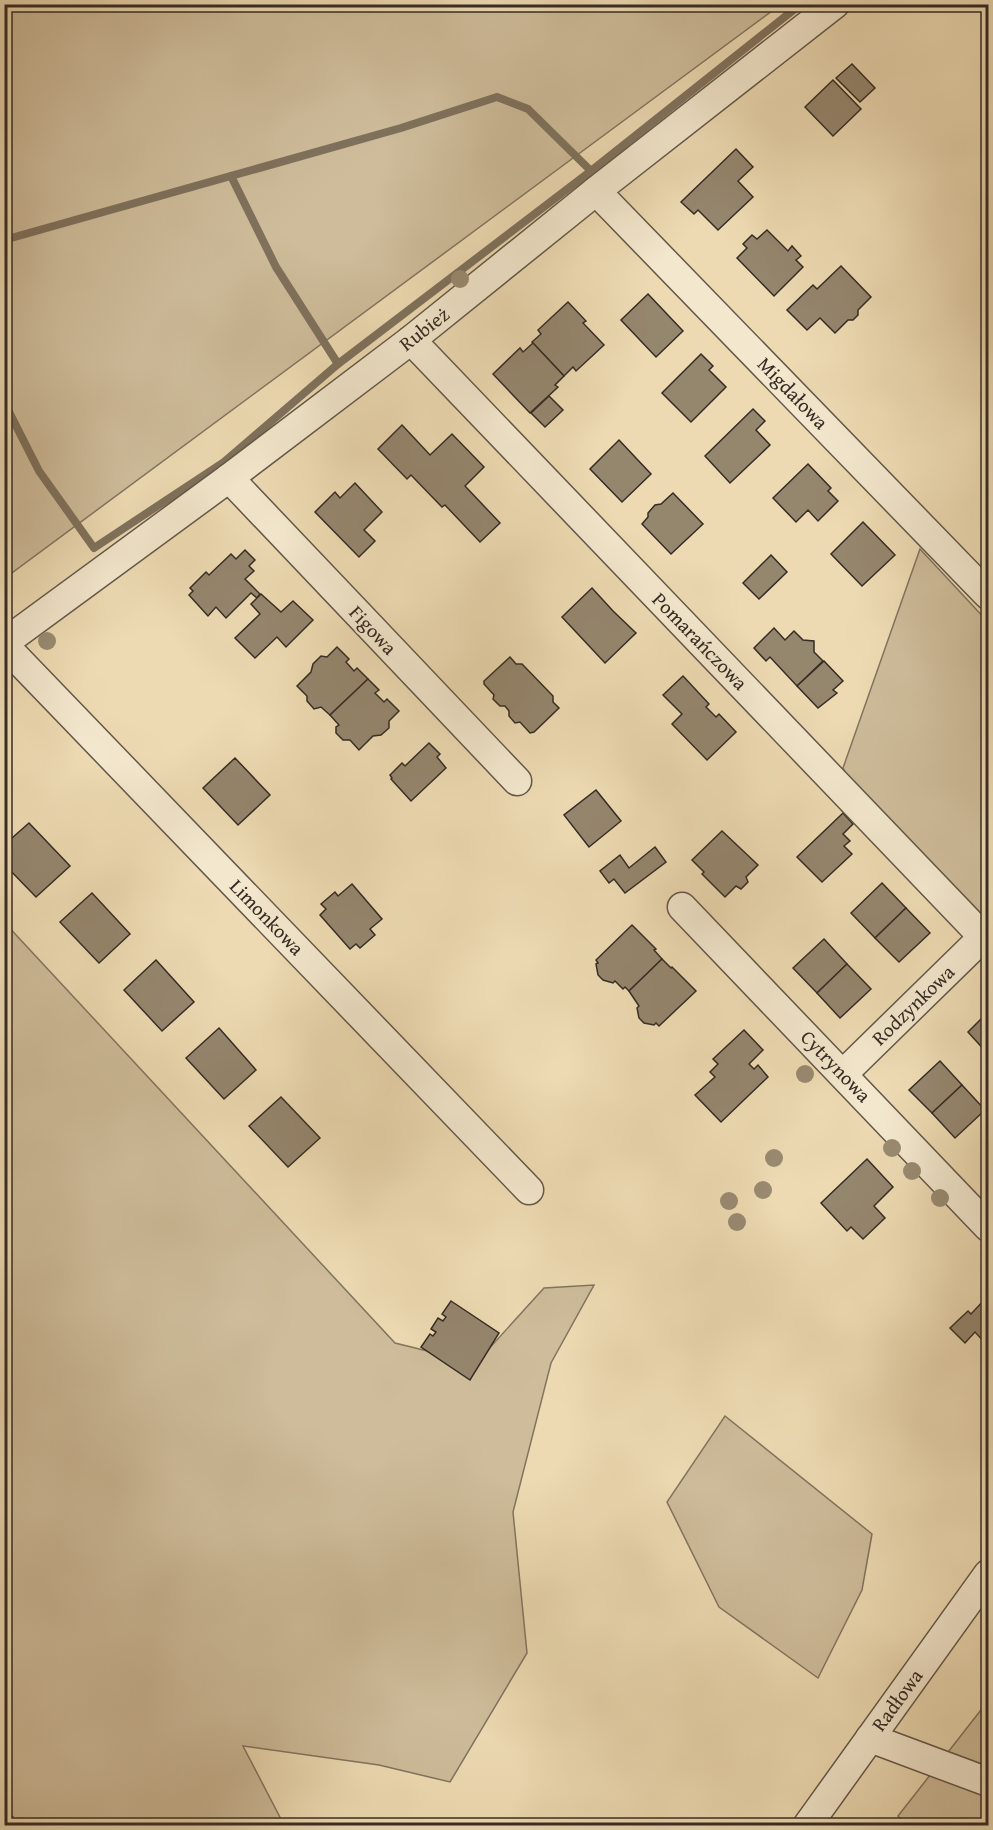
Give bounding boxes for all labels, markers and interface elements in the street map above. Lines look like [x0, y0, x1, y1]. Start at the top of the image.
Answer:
street label: Rubież [393, 300, 455, 357]
street label: Migdałowa [751, 350, 836, 436]
street label: Pomarańczowa [646, 585, 755, 697]
street label: Figowa [343, 598, 404, 661]
street label: Limonkowa [224, 872, 312, 962]
street label: Rodzynkowa [865, 957, 961, 1052]
street label: Cytrynowa [794, 1023, 879, 1109]
street label: Radłowa [864, 1662, 929, 1737]

